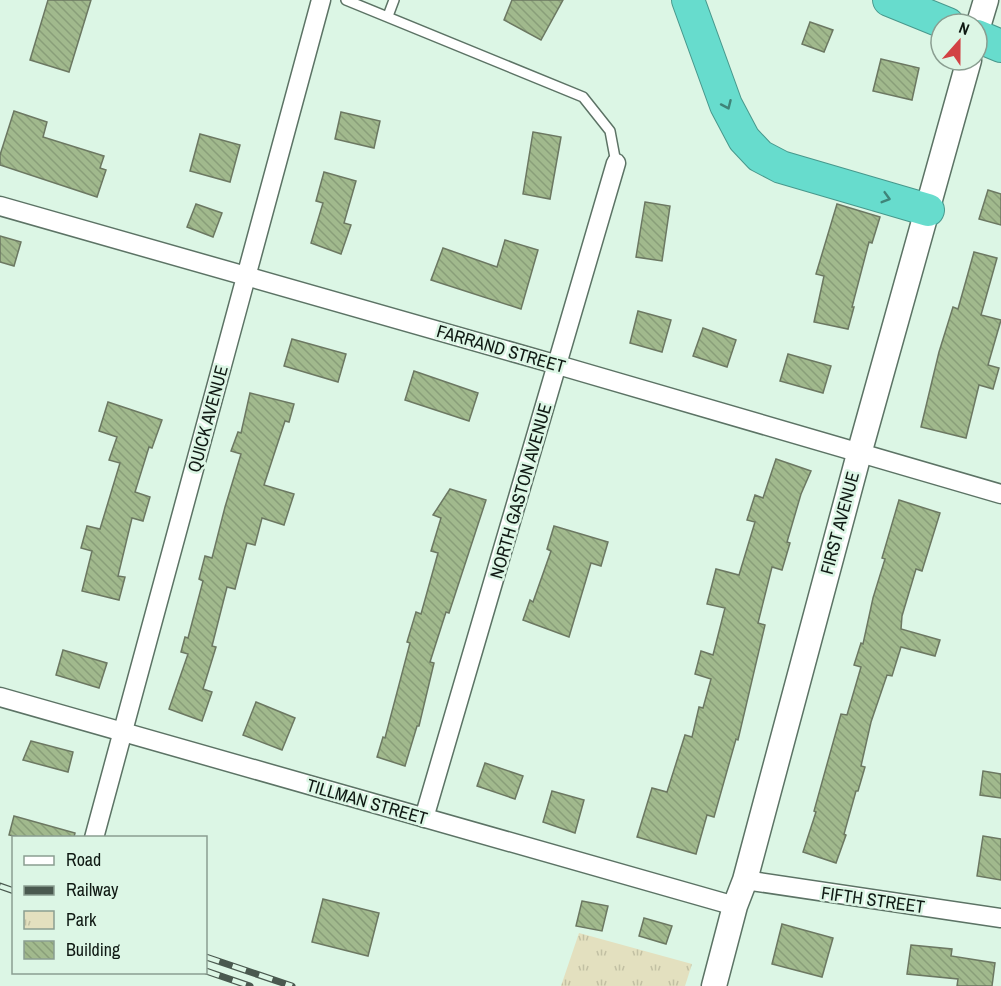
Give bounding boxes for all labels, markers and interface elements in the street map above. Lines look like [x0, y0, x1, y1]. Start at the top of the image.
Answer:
north arrow [929, 12, 989, 72]
text: N [956, 16, 973, 40]
one-way arrow [720, 98, 732, 109]
one-way arrow [881, 190, 891, 203]
street label: FARRAND STREET [434, 318, 568, 379]
street label: QUICK AVENUE [181, 363, 234, 475]
street label: NORTH GASTON AVENUE [484, 400, 558, 581]
street label: FIRST AVENUE [814, 469, 865, 577]
street label: TILLMAN STREET [304, 772, 431, 831]
legend [12, 836, 207, 974]
text: Road [66, 847, 101, 872]
text: Railway [66, 877, 119, 902]
street label: FIFTH STREET [820, 880, 926, 919]
text: Park [66, 907, 97, 932]
text: Building [66, 937, 121, 962]

